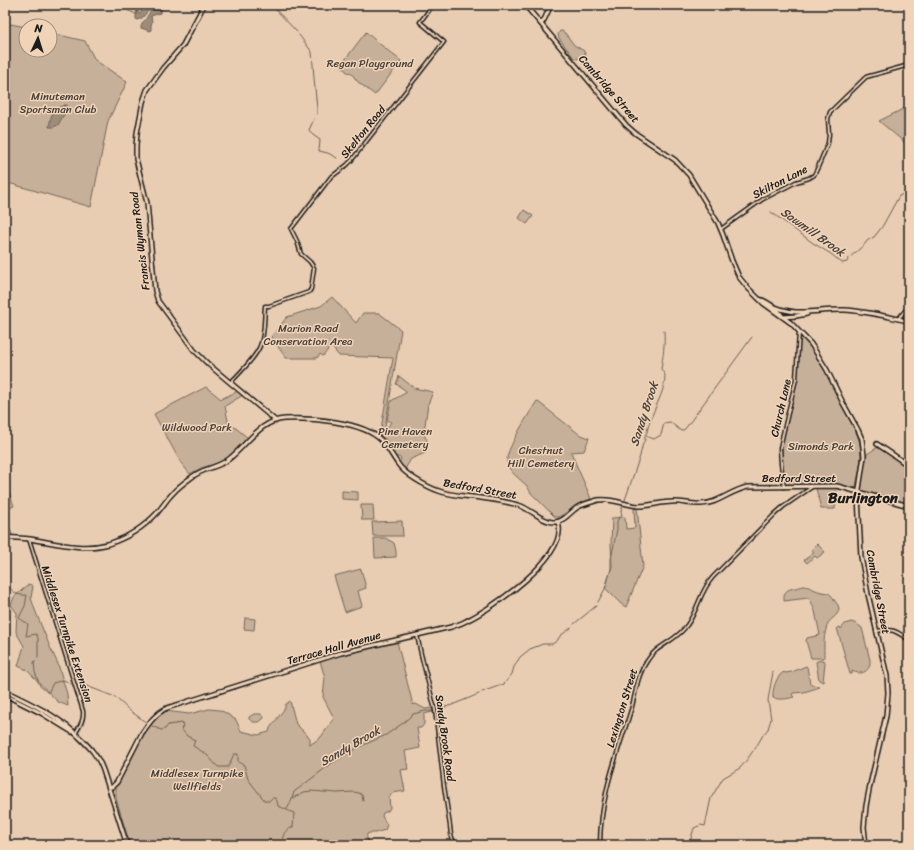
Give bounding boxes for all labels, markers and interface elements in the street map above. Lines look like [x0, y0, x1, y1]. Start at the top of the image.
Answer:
north arrow [18, 18, 58, 58]
text: N [33, 19, 44, 38]
street label: Cambridge Street [574, 50, 644, 128]
park label: Regan Playground [327, 54, 414, 73]
park label: Minuteman Sportsman Club [20, 87, 97, 119]
street label: Skelton Road [336, 100, 391, 163]
street label: Skilton Lane [749, 160, 811, 204]
street label: Francis Wyman Road [124, 190, 155, 291]
water label: Sawmill Brook [776, 201, 851, 263]
park label: Marion Road Conservation Area [263, 319, 353, 351]
street label: Church Lane [765, 376, 797, 439]
water label: Sandy Brook [623, 377, 665, 449]
park label: Wildwood Park [162, 418, 232, 437]
park label: Pine Haven Cemetery [378, 422, 432, 454]
park label: Simonds Park [788, 437, 854, 456]
park label: Chestnut Hill Cemetery [508, 441, 575, 473]
street label: Bedford Street [762, 469, 836, 488]
street label: Bedford Street [442, 473, 518, 505]
district label: Burlington [828, 485, 899, 511]
street label: Cambridge Street [860, 548, 896, 636]
street label: Middlesex Turnpike Extension [36, 563, 98, 705]
street label: Terrace Hall Avenue [285, 625, 384, 670]
street label: Lexington Street [601, 666, 643, 750]
street label: Sandy Brook Road [430, 693, 461, 784]
water label: Sandy Brook [316, 719, 386, 772]
park label: Middlesex Turnpike Wellfields [151, 764, 244, 796]

